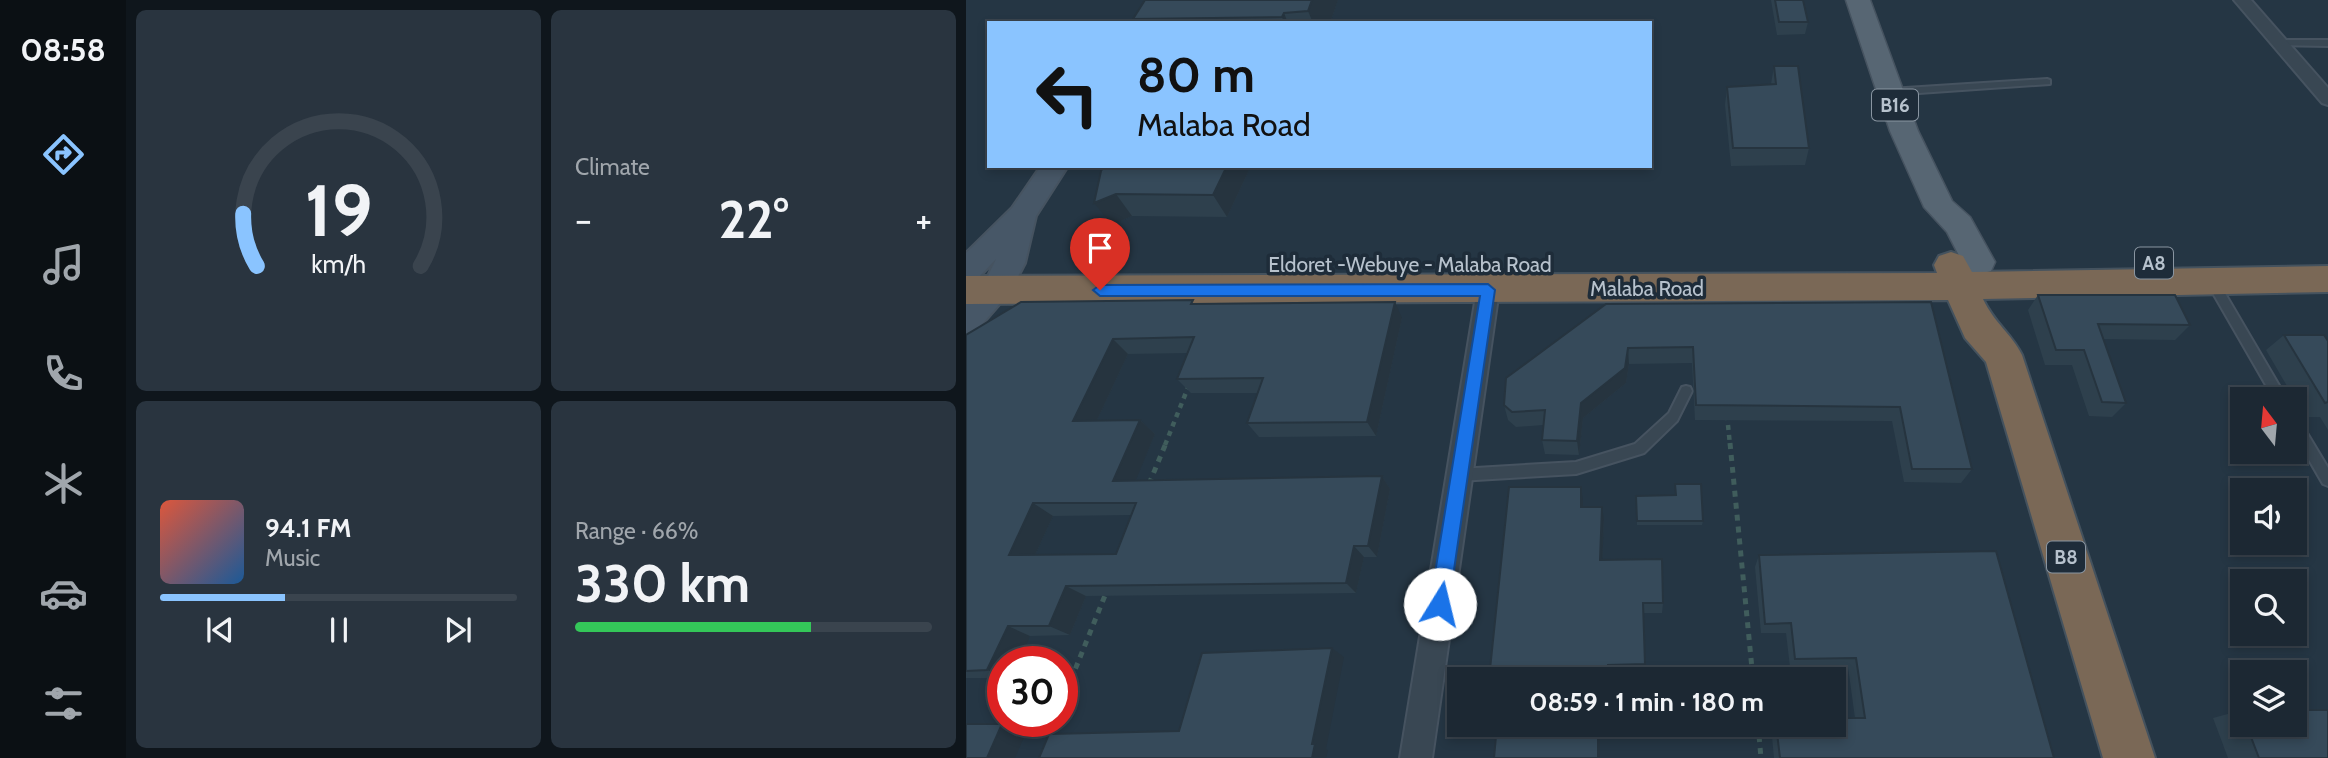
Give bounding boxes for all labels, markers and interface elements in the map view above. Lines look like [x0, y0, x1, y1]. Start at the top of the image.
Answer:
text: 08:58 [20, 30, 106, 69]
text: 80 m [1137, 45, 1255, 104]
icon: left [1022, 49, 1113, 140]
road number: B16 [1872, 90, 1918, 120]
text: Malaba Road [1137, 105, 1311, 144]
icon: directions [39, 130, 88, 179]
text: Climate [575, 153, 650, 181]
text: 19 [305, 167, 372, 255]
text: 22° [718, 188, 789, 251]
text: − [575, 196, 592, 243]
text: + [915, 196, 932, 243]
pin [1070, 218, 1130, 290]
icon: arrive [1081, 229, 1119, 267]
icon: music [39, 240, 88, 289]
road number: A8 [2135, 247, 2173, 278]
text: km/h [311, 249, 366, 279]
street label: Eldoret -Webuye - Malaba Road [1268, 252, 1552, 277]
street label: Malaba Road [1590, 276, 1704, 301]
icon: phone [39, 349, 88, 398]
north arrow [2230, 387, 2306, 464]
map controls [2230, 387, 2307, 737]
icon: climate [39, 459, 88, 508]
button: sound [2230, 478, 2307, 555]
text: 94.1 FM [265, 512, 351, 544]
text: Range · 66% [575, 517, 699, 545]
road number: B8 [2047, 542, 2085, 572]
text: Music [265, 544, 320, 572]
text: 330 km [575, 552, 750, 615]
position arrow [1403, 567, 1477, 641]
icon: car [39, 569, 88, 618]
button: search [2230, 569, 2307, 646]
icon: previous [201, 611, 239, 649]
icon: pause [320, 611, 358, 649]
icon: next [439, 611, 477, 649]
speed limit sign: 30 [987, 646, 1078, 737]
button: layers [2230, 660, 2307, 737]
icon: filters [39, 679, 88, 728]
text: 08:59 · 1 min · 180 m [1529, 686, 1764, 718]

